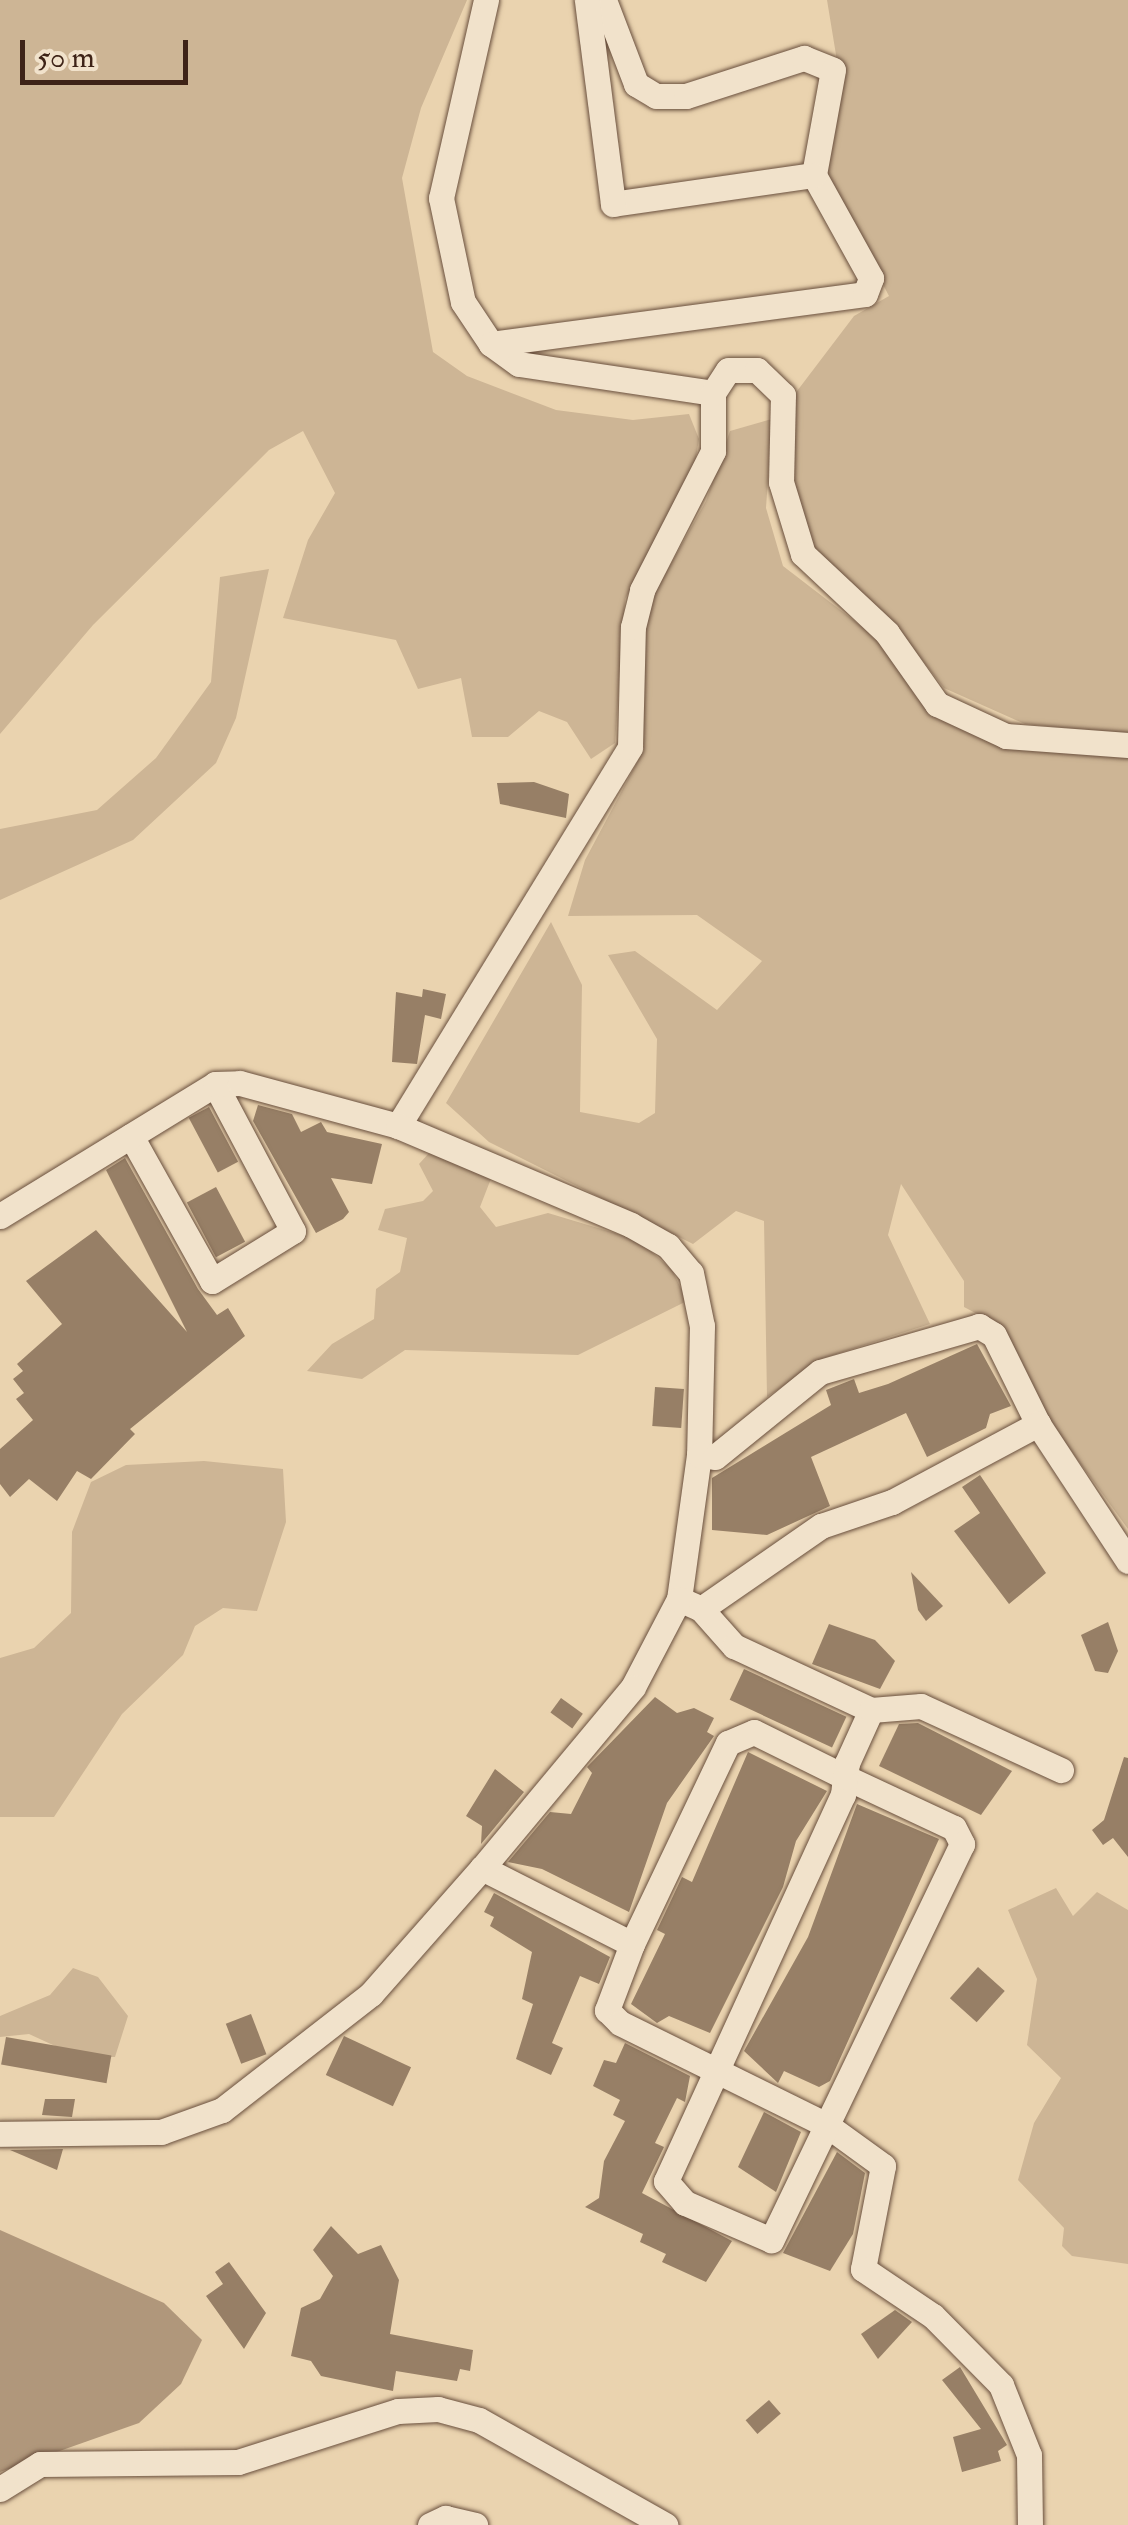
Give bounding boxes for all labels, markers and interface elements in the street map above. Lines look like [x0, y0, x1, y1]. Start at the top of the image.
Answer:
scale bar [25, 20, 192, 82]
text: 50 m [37, 39, 95, 76]

